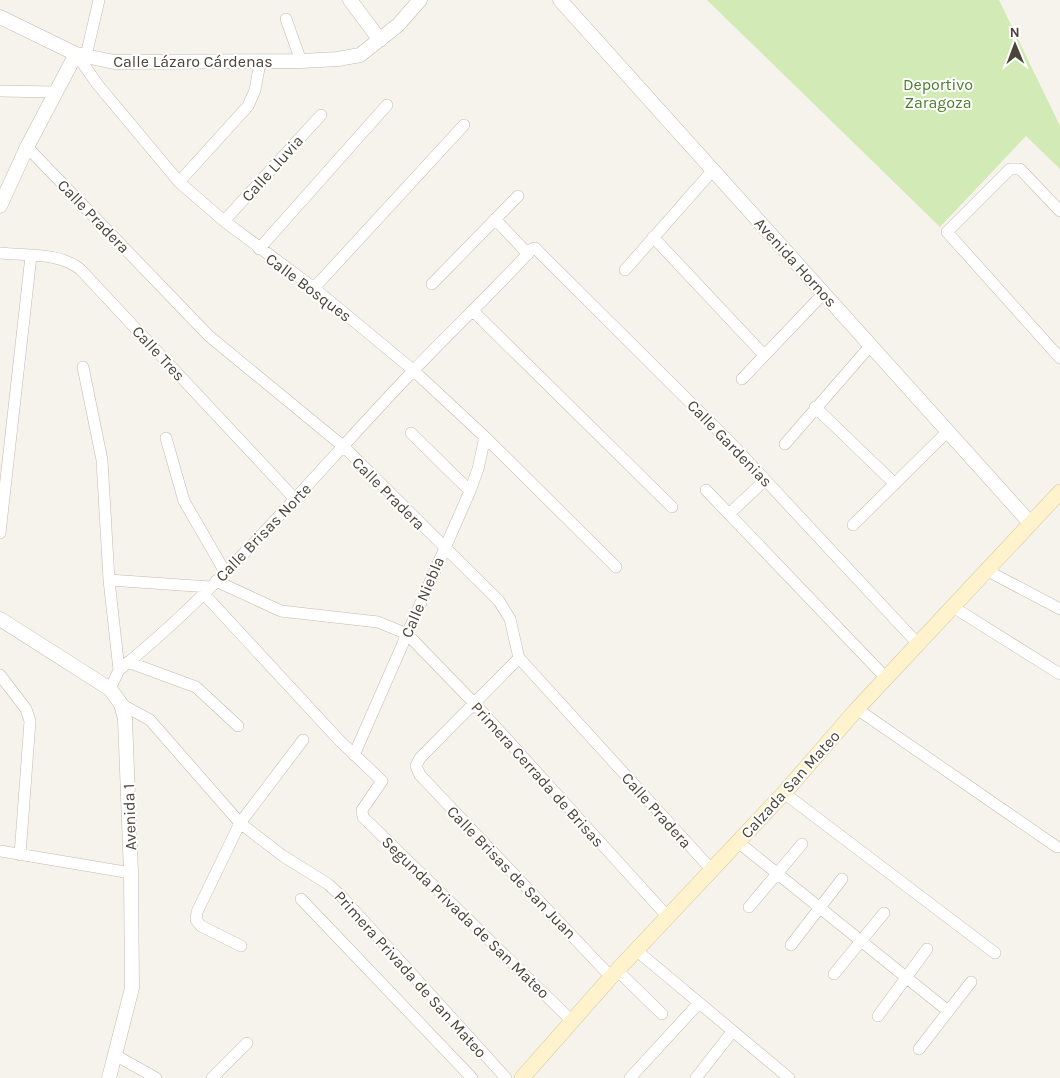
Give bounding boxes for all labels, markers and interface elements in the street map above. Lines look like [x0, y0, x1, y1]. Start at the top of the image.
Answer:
north arrow [990, 20, 1040, 70]
text: N [1010, 24, 1020, 41]
street label: Calle Lázaro Cárdenas [113, 52, 273, 71]
park label: Deportivo Zaragoza [903, 75, 973, 112]
street label: Calle Lluvia [238, 131, 307, 205]
street label: Calle Pradera [54, 175, 134, 257]
street label: Avenida Hornos [751, 214, 841, 311]
street label: Calle Bosques [262, 249, 355, 326]
street label: Calle Tres [128, 322, 189, 385]
street label: Calle Gardenias [683, 396, 776, 491]
street label: Calle Pradera [348, 453, 429, 534]
street label: Calle Brisas Norte [212, 479, 315, 585]
street label: Calle Niebla [397, 554, 448, 641]
street label: Primera Cerrada de Brisas [467, 698, 608, 851]
street label: Calzada San Mateo [737, 726, 844, 842]
street label: Calle Pradera [618, 769, 696, 852]
street label: Avenida 1 [119, 783, 140, 851]
street label: Calle Brisas de San Juan [443, 802, 580, 943]
street label: Segunda Privada de San Mateo [378, 832, 553, 1003]
street label: Primera Privada de San Mateo [331, 887, 491, 1062]

